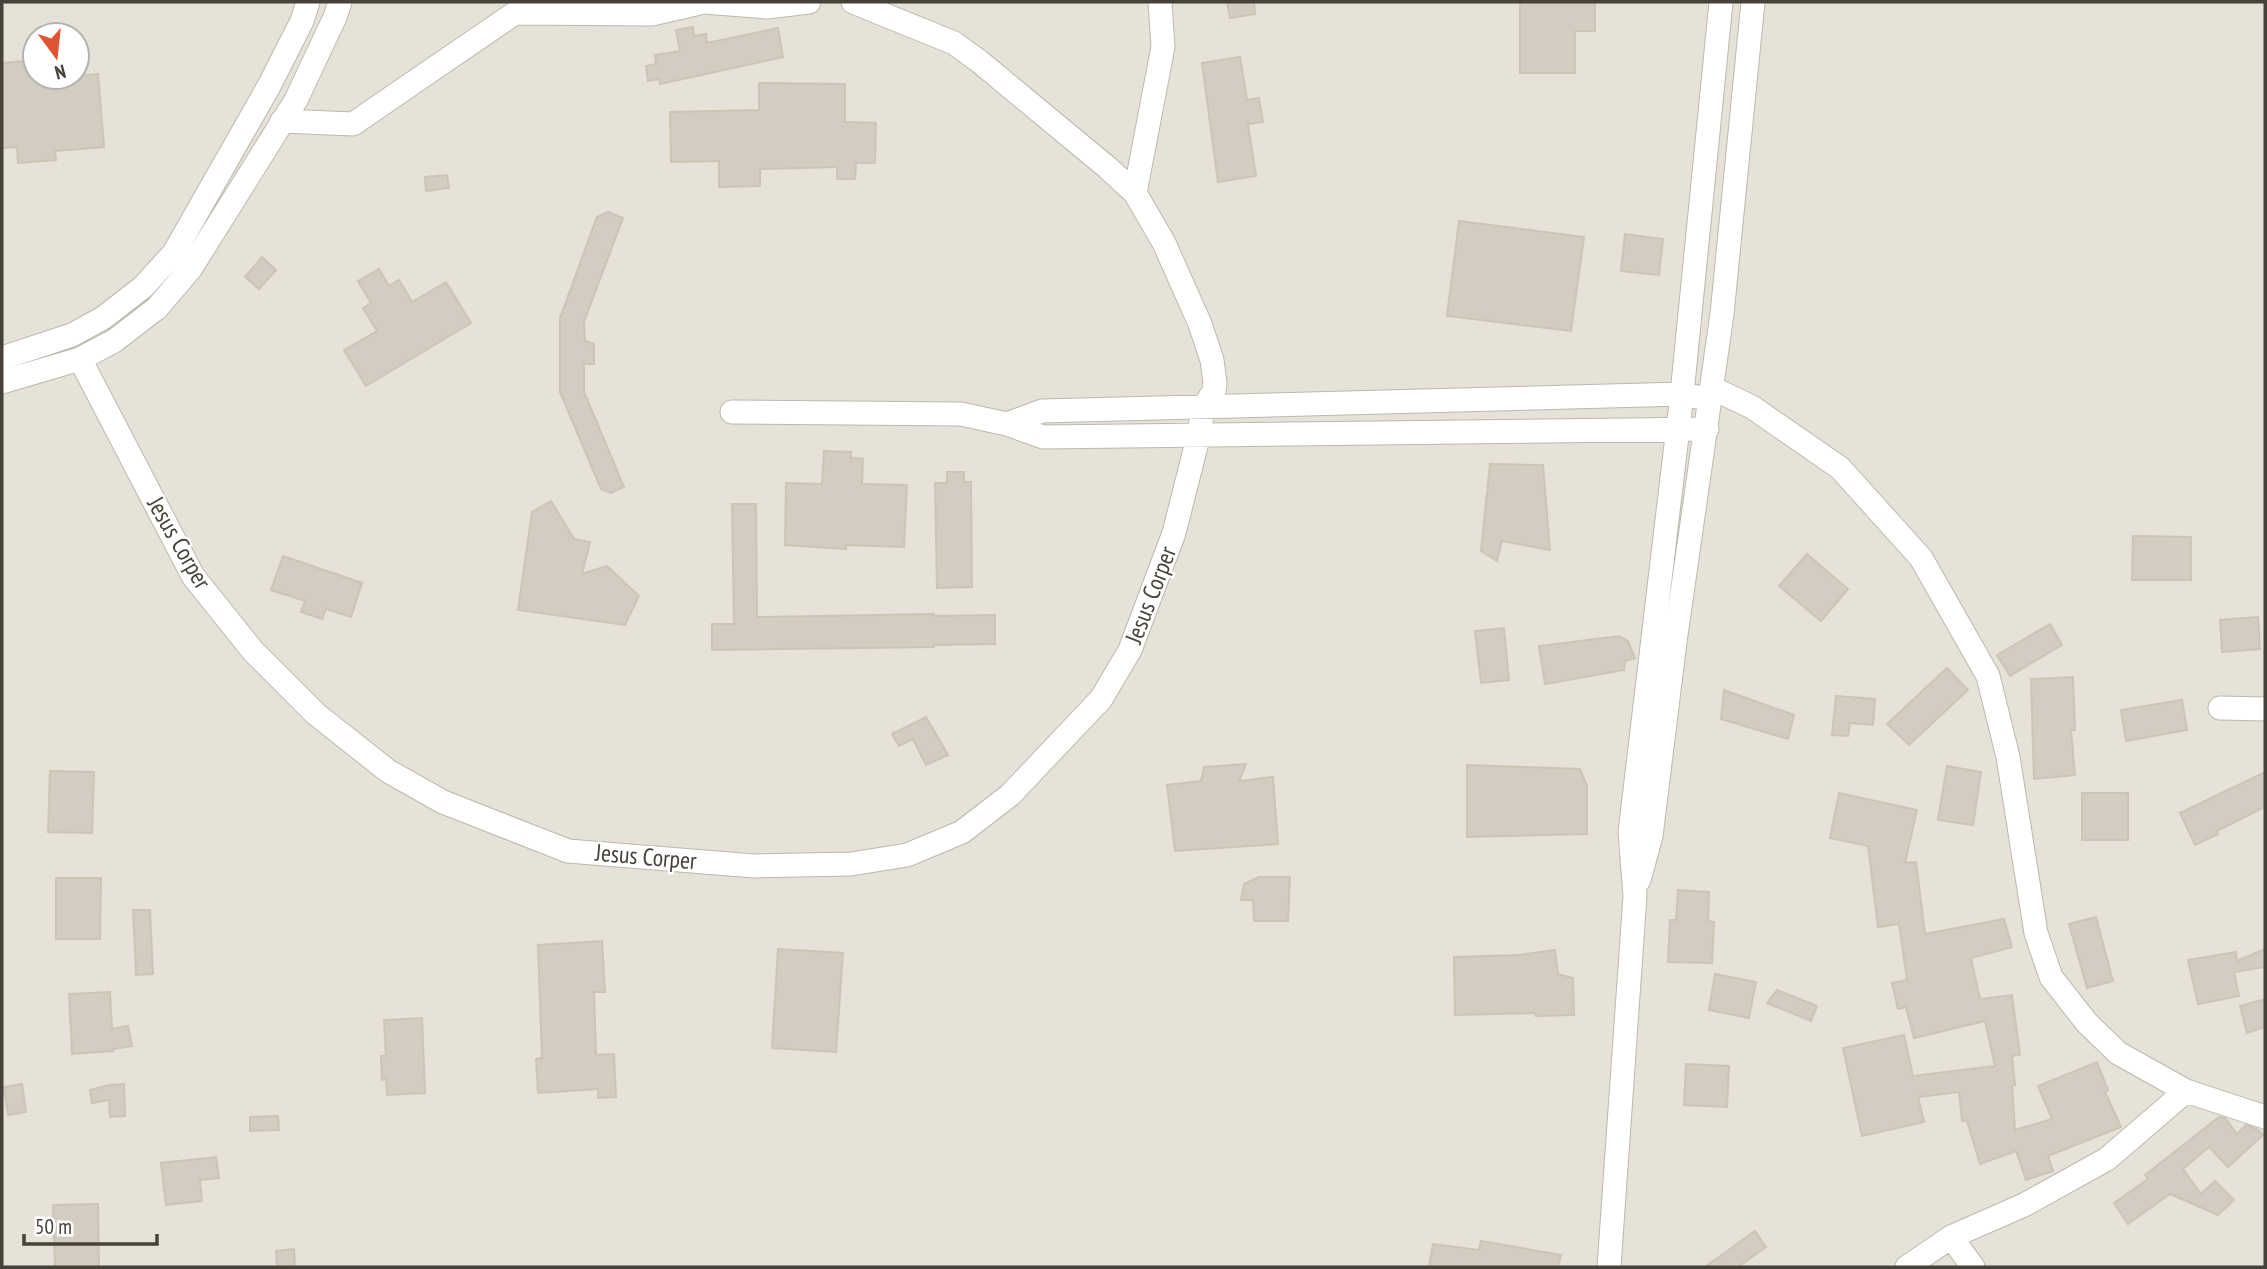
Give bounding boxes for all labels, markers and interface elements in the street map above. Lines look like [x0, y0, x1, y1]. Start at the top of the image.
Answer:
north arrow [21, 21, 91, 91]
text: N [52, 60, 68, 85]
street label: Jesus Corper [140, 490, 218, 595]
street label: Jesus Corper [1117, 541, 1183, 649]
street label: Jesus Corper [593, 837, 698, 876]
scale bar [24, 1202, 158, 1246]
text: 50 m [35, 1213, 72, 1240]

